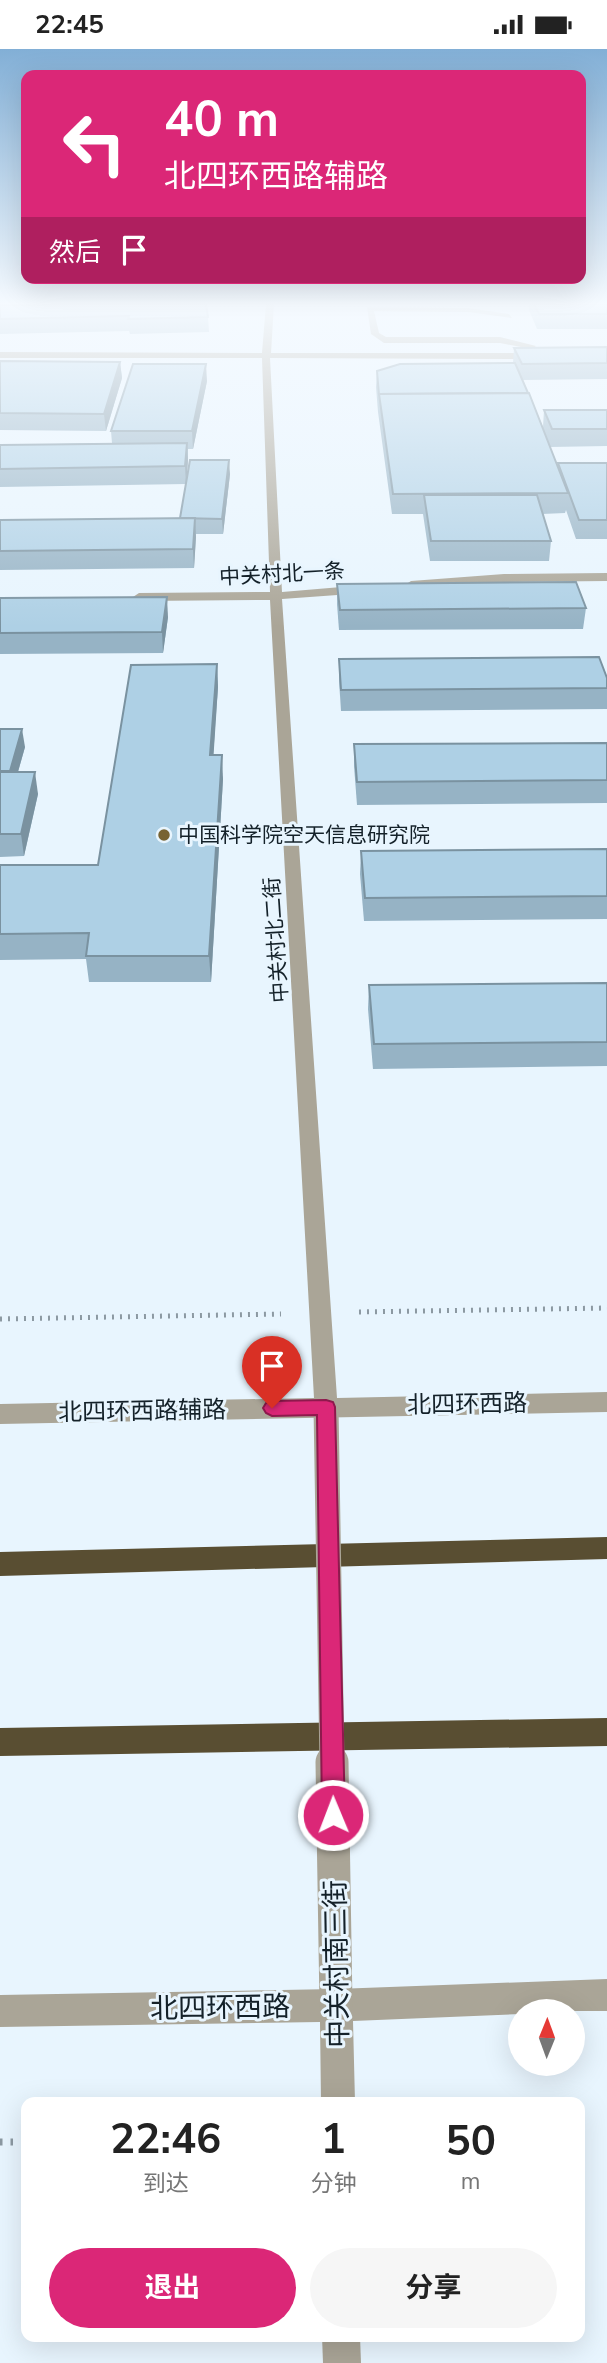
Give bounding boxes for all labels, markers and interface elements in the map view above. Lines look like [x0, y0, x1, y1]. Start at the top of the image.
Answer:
text: 22:45 [35, 7, 104, 42]
text: 40 m [164, 86, 279, 153]
icon: left [49, 98, 140, 189]
text: 北四环西路辅路 [164, 155, 388, 198]
icon: arrive [115, 231, 153, 269]
text: 然后 [49, 235, 101, 270]
street label: 中关村北一条 [218, 557, 346, 591]
place label: 中国科学院空天信息研究院 [178, 821, 430, 849]
marker: 中国科学院空天信息研究院 [156, 827, 172, 843]
street label: 中关村北二街 [258, 876, 294, 1004]
pin [242, 1336, 302, 1408]
icon: arrive [253, 1347, 291, 1385]
street label: 北四环西路 [407, 1387, 527, 1421]
street label: 北四环西路辅路 [58, 1394, 226, 1428]
position arrow [296, 1778, 370, 1852]
street label: 中关村南三街 [317, 1880, 357, 2048]
street label: 北四环西路 [150, 1988, 290, 2028]
north arrow [508, 1999, 584, 2075]
map controls [508, 1999, 585, 2076]
text: 22:46 [110, 2111, 221, 2168]
text: 1 [321, 2111, 346, 2168]
text: 50 [446, 2113, 496, 2170]
text: m [461, 2166, 481, 2197]
text: 到达 [143, 2168, 189, 2199]
text: 分钟 [310, 2168, 356, 2199]
button: 退出 [49, 2248, 296, 2328]
button: 分享 [310, 2248, 557, 2328]

